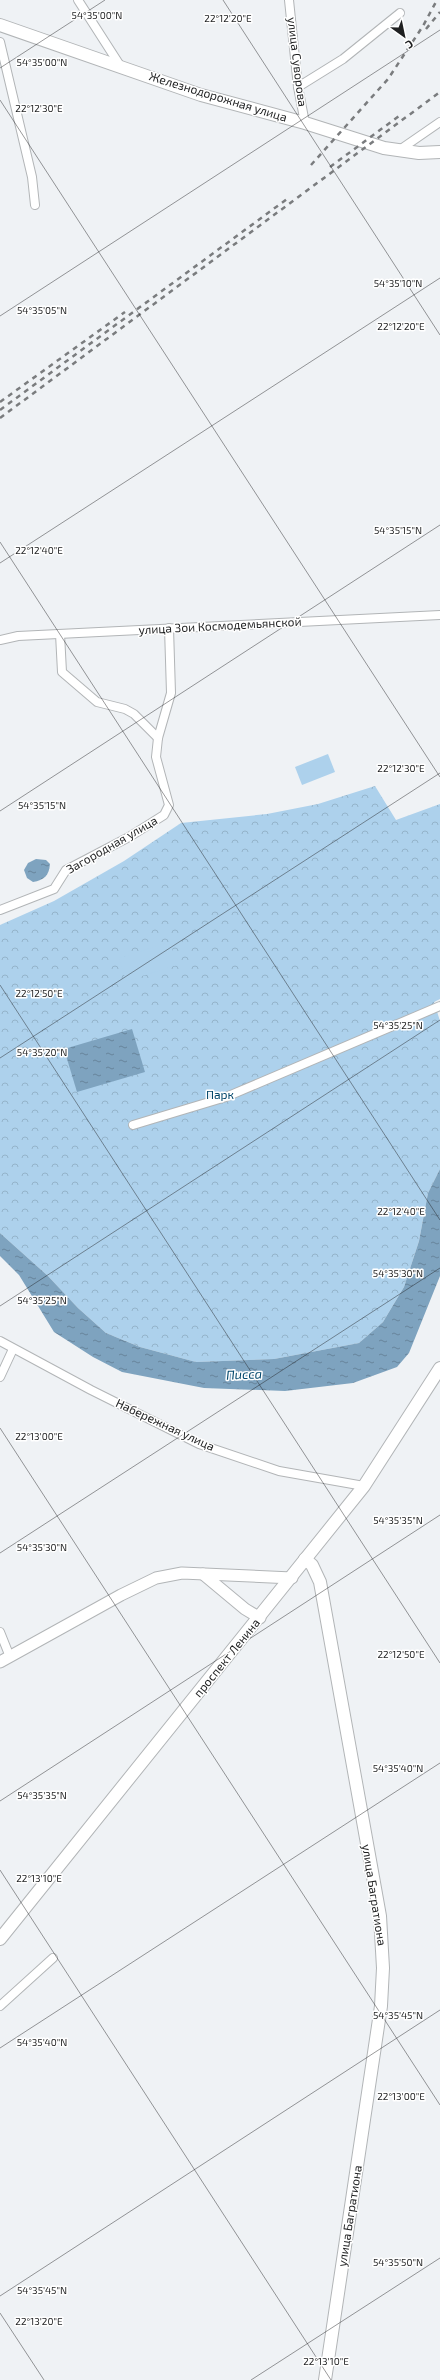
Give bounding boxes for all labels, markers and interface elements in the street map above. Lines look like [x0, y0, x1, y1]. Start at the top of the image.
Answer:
text: 54°35'00"N [72, 9, 122, 21]
text: 22°12'20"E [204, 12, 252, 24]
street label: улица Суворова [285, 16, 310, 107]
north arrow [384, 16, 424, 56]
text: С [403, 38, 416, 52]
text: 54°35'00"N [17, 56, 67, 68]
street label: Железнодорожная улица [147, 68, 289, 125]
text: 22°12'30"E [15, 102, 63, 114]
text: 54°35'10"N [374, 277, 422, 289]
text: 54°35'05"N [17, 304, 67, 316]
text: 22°12'20"E [377, 320, 425, 332]
text: 54°35'15"N [374, 524, 422, 536]
text: 22°12'40"E [15, 544, 63, 556]
street label: улица Зои Космодемьянской [138, 614, 302, 637]
text: 22°12'30"E [377, 762, 425, 774]
text: 54°35'15"N [18, 799, 66, 811]
street label: Загородная улица [64, 812, 160, 877]
text: 22°12'50"E [15, 987, 63, 999]
text: 54°35'25"N [373, 1019, 423, 1031]
text: 54°35'20"N [17, 1046, 67, 1058]
park label: Парк [206, 1087, 235, 1101]
text: 22°12'40"E [377, 1205, 425, 1217]
text: 54°35'30"N [373, 1267, 423, 1279]
text: 54°35'25"N [17, 1294, 67, 1306]
water label: Писса [226, 1365, 262, 1383]
street label: Набережная улица [113, 1395, 217, 1454]
text: 22°13'00"E [15, 1430, 63, 1442]
text: 54°35'35"N [373, 1514, 423, 1526]
text: 54°35'30"N [17, 1541, 67, 1553]
street label: проспект Ленина [190, 1615, 262, 1699]
text: 22°12'50"E [377, 1648, 425, 1660]
text: 54°35'40"N [373, 1762, 423, 1774]
text: 54°35'35"N [17, 1789, 67, 1801]
street label: улица Багратиона [359, 1843, 390, 1947]
text: 22°13'10"E [16, 1872, 62, 1884]
text: 54°35'45"N [373, 2009, 423, 2021]
text: 54°35'40"N [17, 2036, 67, 2048]
text: 22°13'00"E [377, 2090, 425, 2102]
street label: улица Багратиона [334, 2164, 365, 2268]
text: 54°35'50"N [373, 2256, 423, 2268]
text: 54°35'45"N [17, 2284, 67, 2296]
text: 22°13'20"E [15, 2315, 63, 2327]
text: 22°13'10"E [303, 2355, 349, 2367]

